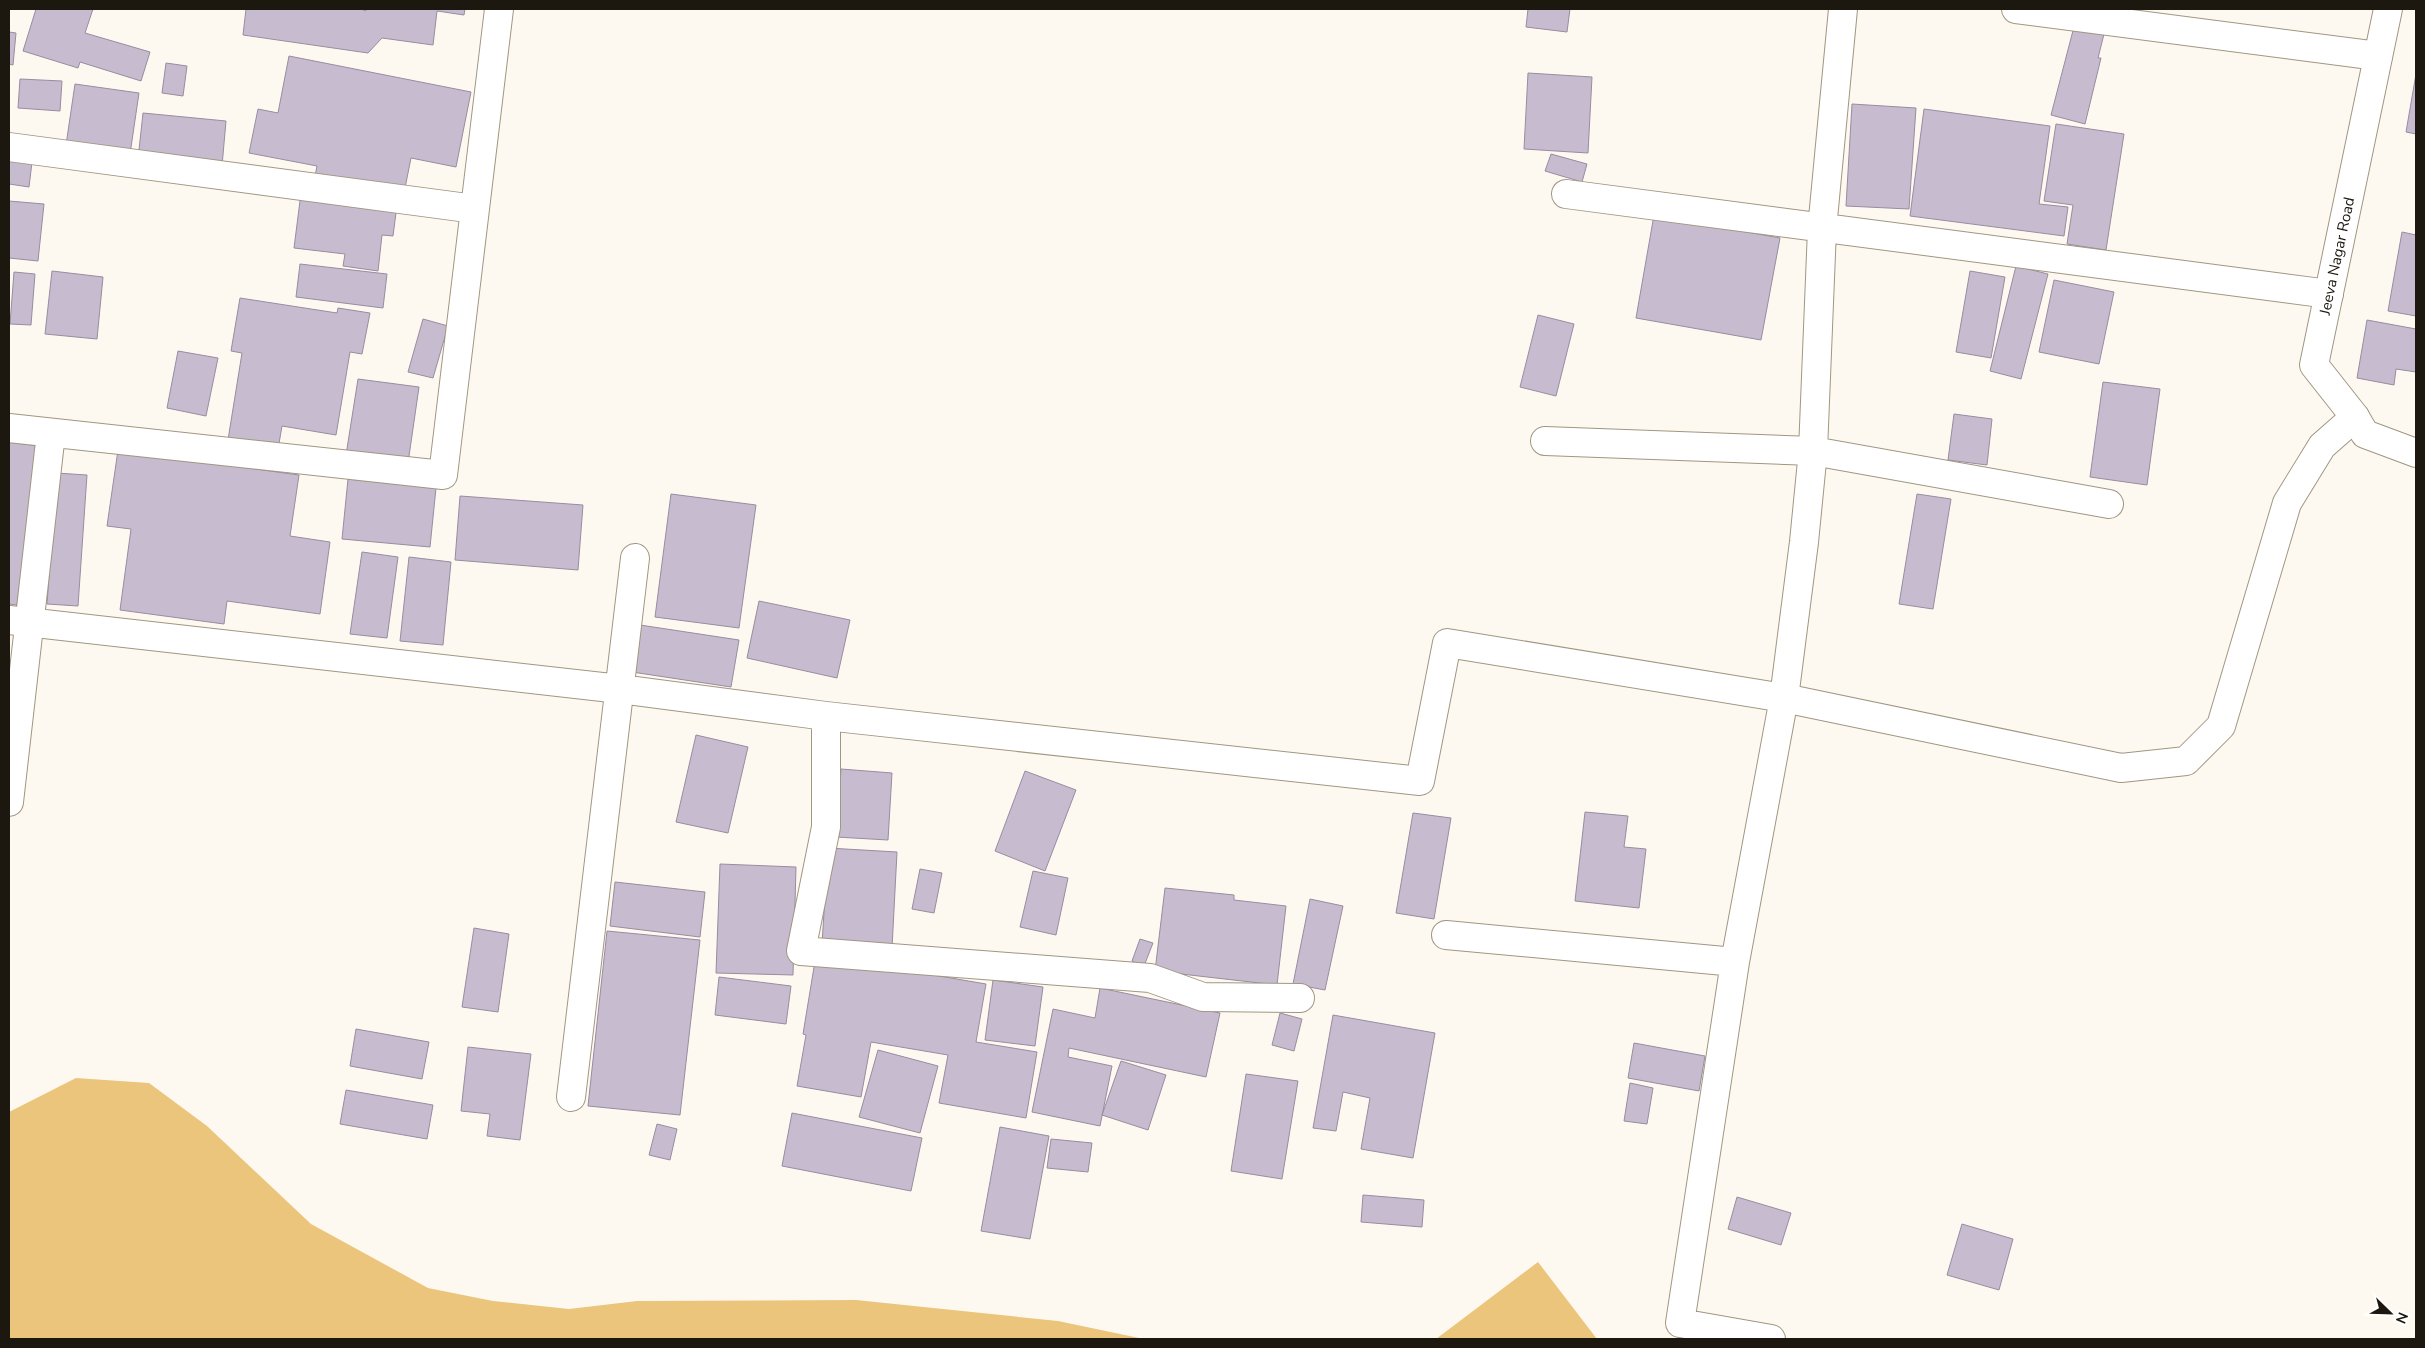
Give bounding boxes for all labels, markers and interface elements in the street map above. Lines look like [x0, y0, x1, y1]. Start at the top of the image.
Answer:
street label: Jeeva Nagar Road [2315, 195, 2359, 318]
north arrow [2365, 1288, 2415, 1338]
text: N [2391, 1309, 2412, 1326]

